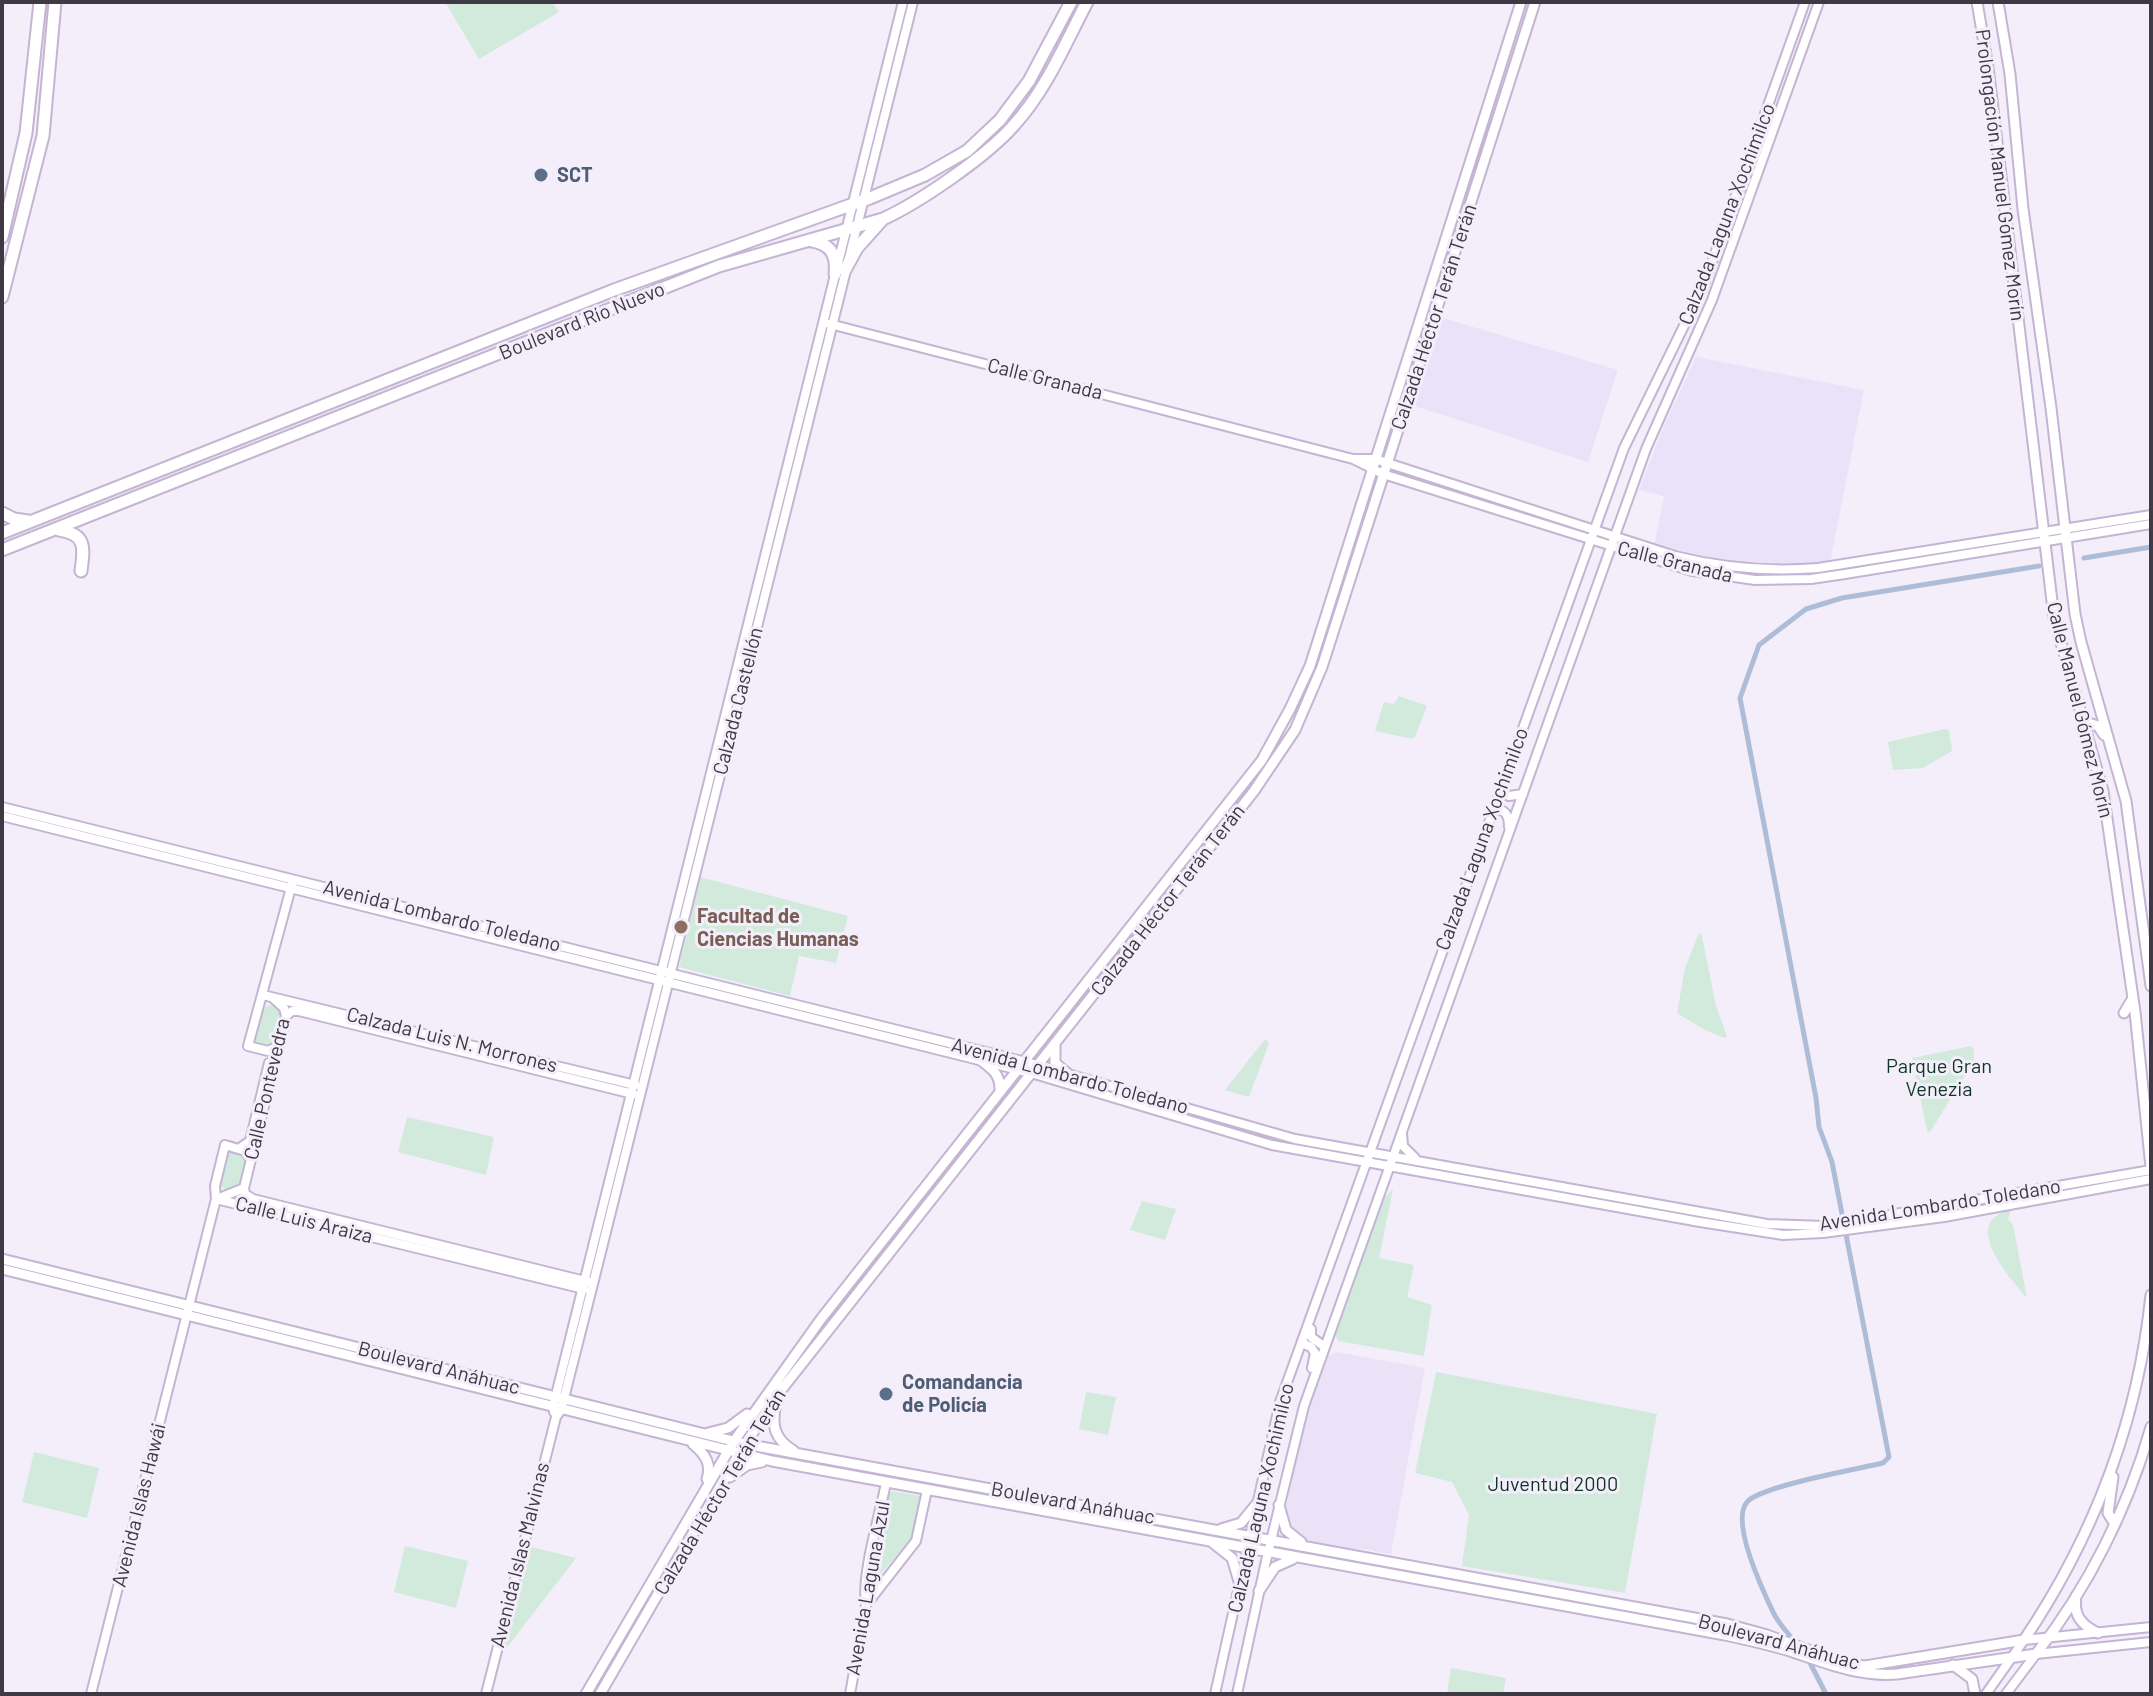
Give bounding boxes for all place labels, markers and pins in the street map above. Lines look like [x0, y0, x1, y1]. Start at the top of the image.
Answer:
place label: SCT [557, 163, 593, 187]
marker: SCT [532, 166, 550, 184]
place label: Facultad de Ciencias Humanas [697, 904, 859, 951]
marker: Facultad de Ciencias Humanas [672, 918, 690, 936]
place label: Comandancia de Policía [902, 1370, 1023, 1417]
marker: Comandancia de Policía [877, 1385, 895, 1403]

